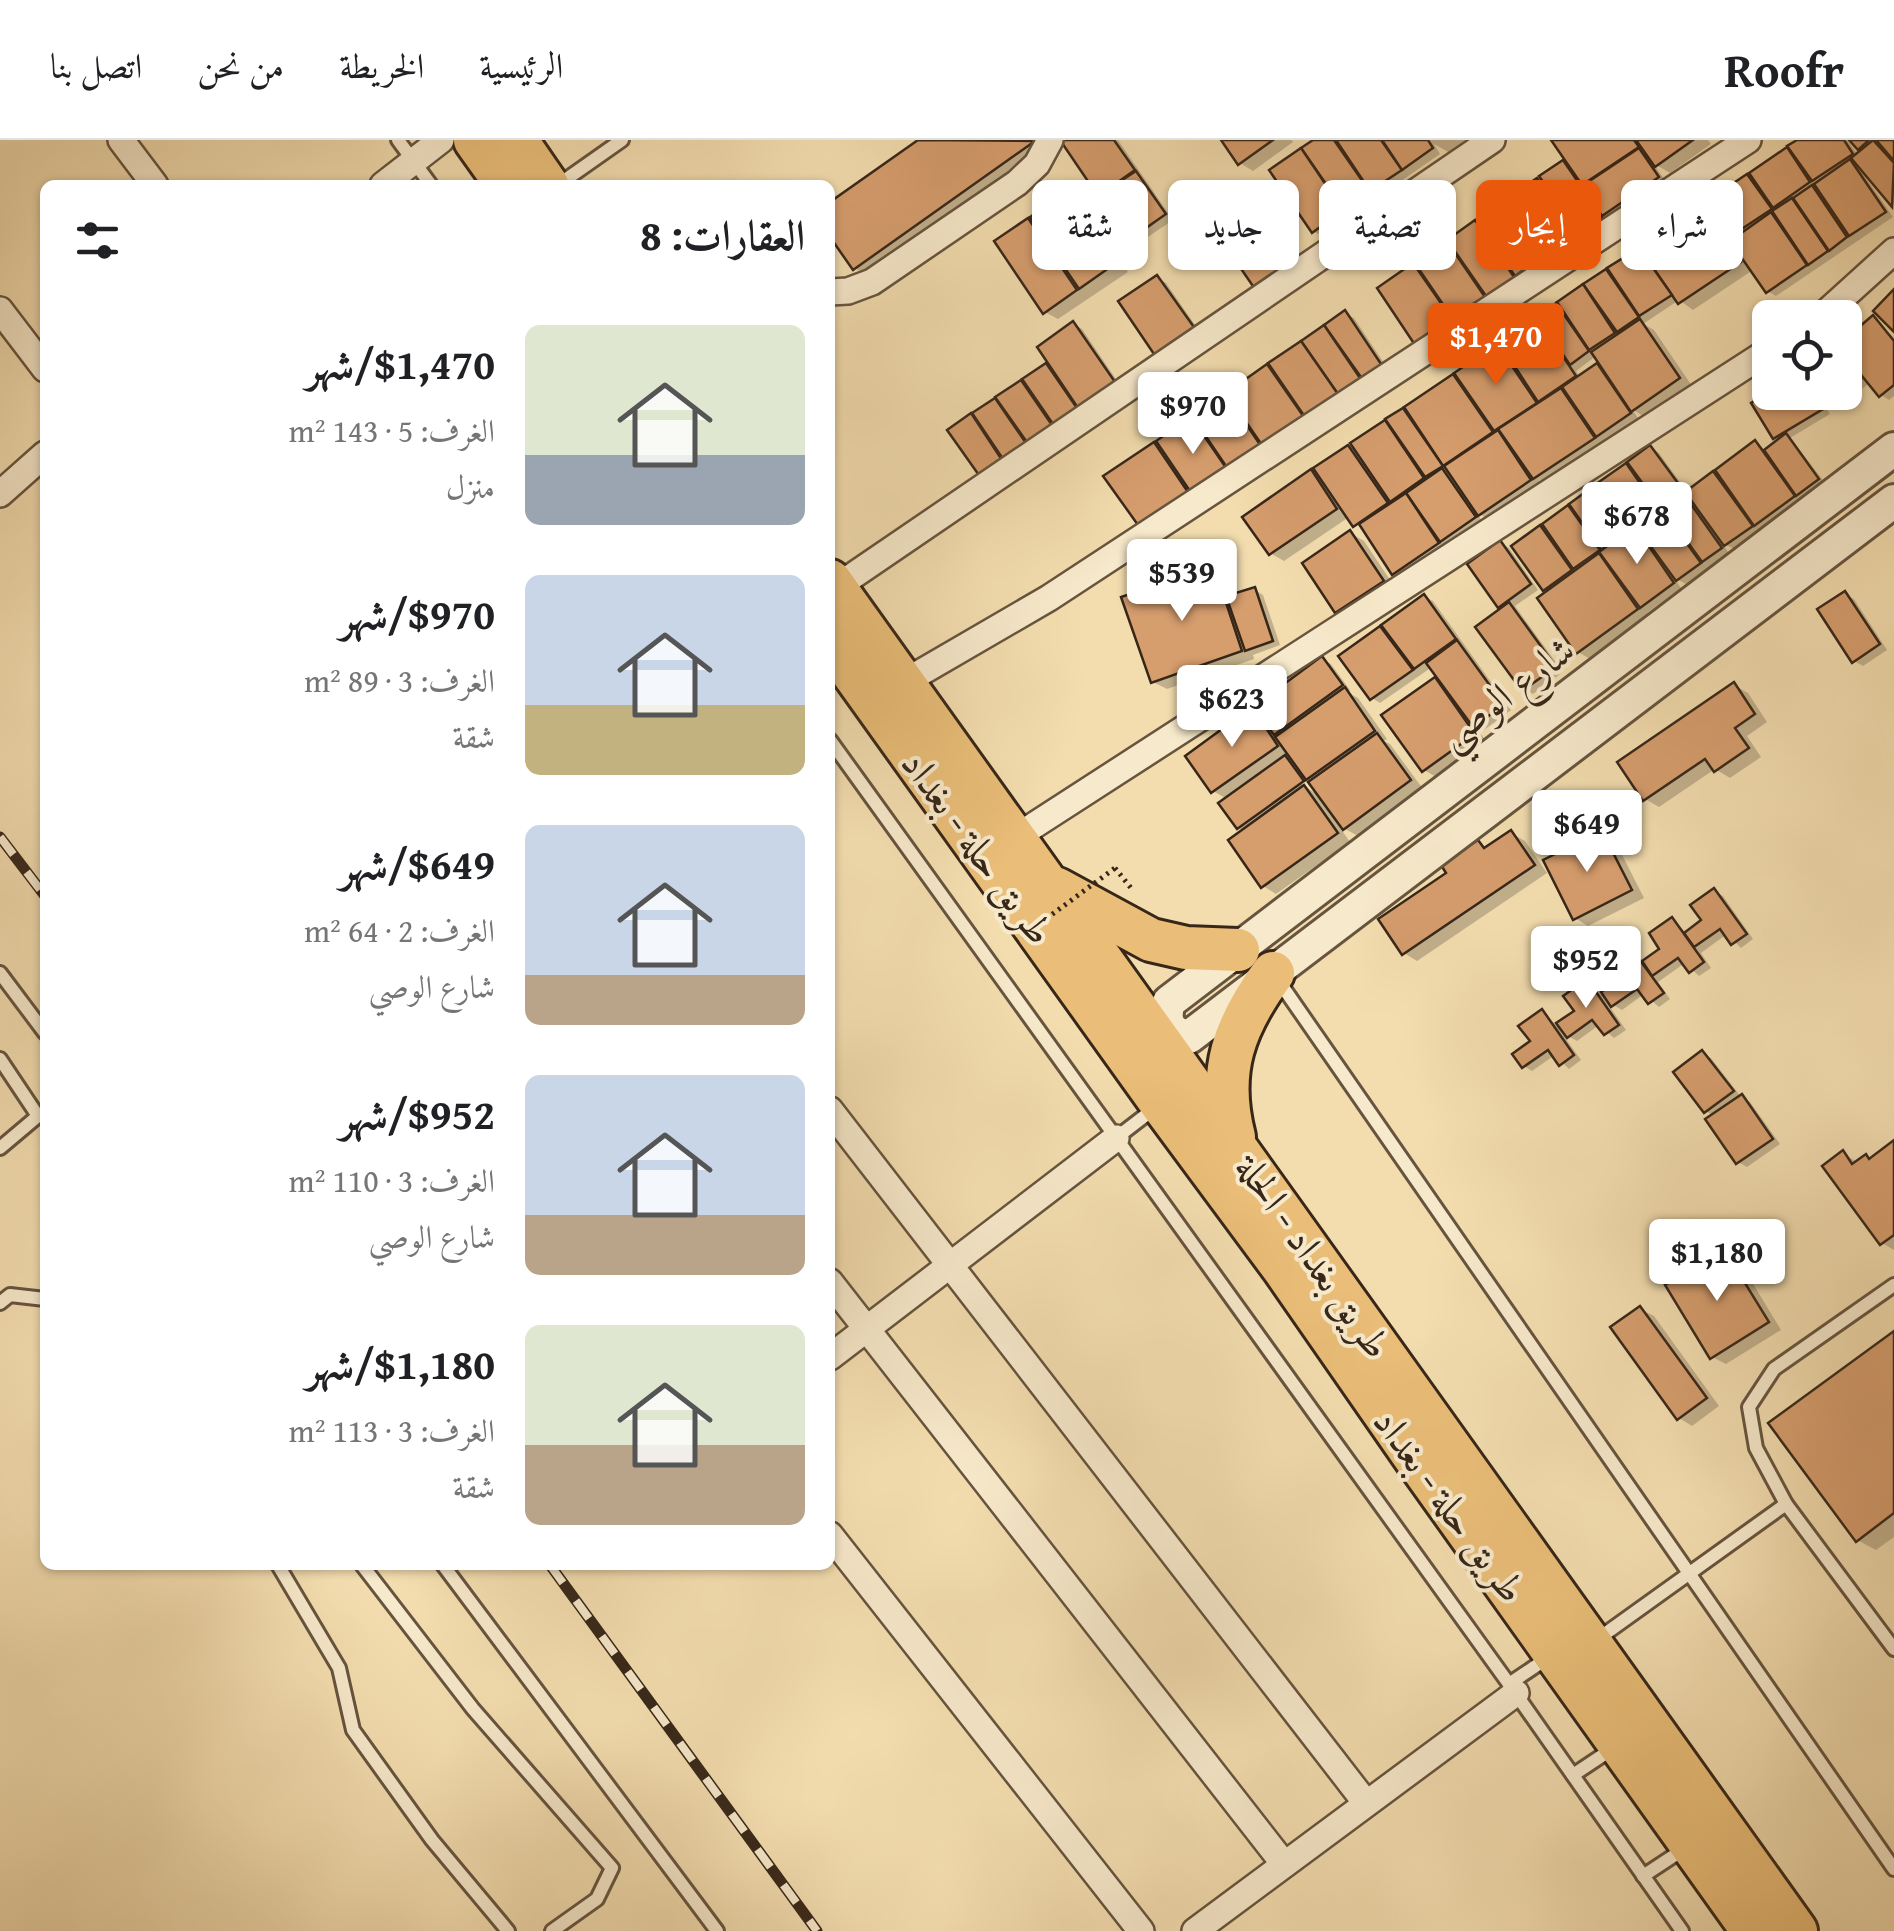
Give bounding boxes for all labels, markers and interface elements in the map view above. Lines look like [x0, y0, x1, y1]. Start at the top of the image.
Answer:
text: Roofr [1724, 34, 1844, 105]
text: اتصل بنا [50, 40, 142, 91]
text: من نحن [197, 40, 284, 91]
text: الخريطة [339, 40, 424, 91]
text: الرئيسية [479, 40, 563, 91]
chip: شقة [1032, 180, 1148, 270]
chip: جديد [1168, 180, 1299, 270]
chip: تصفية [1319, 180, 1456, 270]
chip: إيجار [1476, 180, 1601, 270]
chip: شراء [1621, 180, 1743, 270]
text: العقارات: 8 [640, 204, 805, 265]
icon: filters [70, 213, 125, 268]
map controls [1752, 300, 1862, 410]
button: locate [1752, 300, 1862, 410]
pin: $1,470 [1415, 303, 1577, 388]
text: $1,470 [1450, 312, 1542, 359]
text: $1,470/شهر [306, 333, 495, 394]
icon: home [605, 365, 725, 485]
pin: $970 [1134, 372, 1252, 457]
text: $970 [1160, 381, 1226, 428]
text: الغرف: 5 · 143 m² [288, 407, 495, 454]
text: منزل [446, 463, 495, 510]
pin: $678 [1578, 482, 1696, 567]
text: $678 [1604, 491, 1670, 538]
pin: $539 [1123, 539, 1241, 624]
text: $539 [1149, 548, 1215, 595]
text: $970/شهر [340, 583, 495, 644]
icon: home [605, 615, 725, 735]
street label: شارع الوصي [1425, 620, 1592, 770]
text: الغرف: 3 · 89 m² [304, 657, 495, 704]
pin: $623 [1173, 665, 1291, 750]
text: $623 [1199, 674, 1265, 721]
text: شقة [453, 713, 495, 760]
street label: طريق حلة - بغداد [887, 737, 1070, 957]
pin: $649 [1528, 790, 1646, 875]
text: $649 [1554, 799, 1620, 846]
text: $649/شهر [340, 833, 495, 894]
icon: home [605, 865, 725, 985]
text: الغرف: 2 · 64 m² [304, 907, 495, 954]
pin: $952 [1527, 926, 1645, 1011]
text: $952 [1553, 935, 1619, 982]
text: شارع الوصي [368, 963, 495, 1010]
text: $952/شهر [340, 1083, 495, 1144]
icon: home [605, 1115, 725, 1235]
street label: طريق بغداد - الحلة [1221, 1139, 1407, 1370]
text: الغرف: 3 · 110 m² [288, 1157, 495, 1204]
text: شارع الوصي [368, 1213, 495, 1260]
pin: $1,180 [1636, 1219, 1798, 1304]
text: $1,180 [1671, 1228, 1763, 1275]
text: $1,180/شهر [306, 1333, 495, 1394]
icon: home [605, 1365, 725, 1485]
street label: طريق حلة - بغداد [1359, 1395, 1542, 1615]
text: الغرف: 3 · 113 m² [288, 1407, 495, 1454]
text: شقة [453, 1463, 495, 1510]

